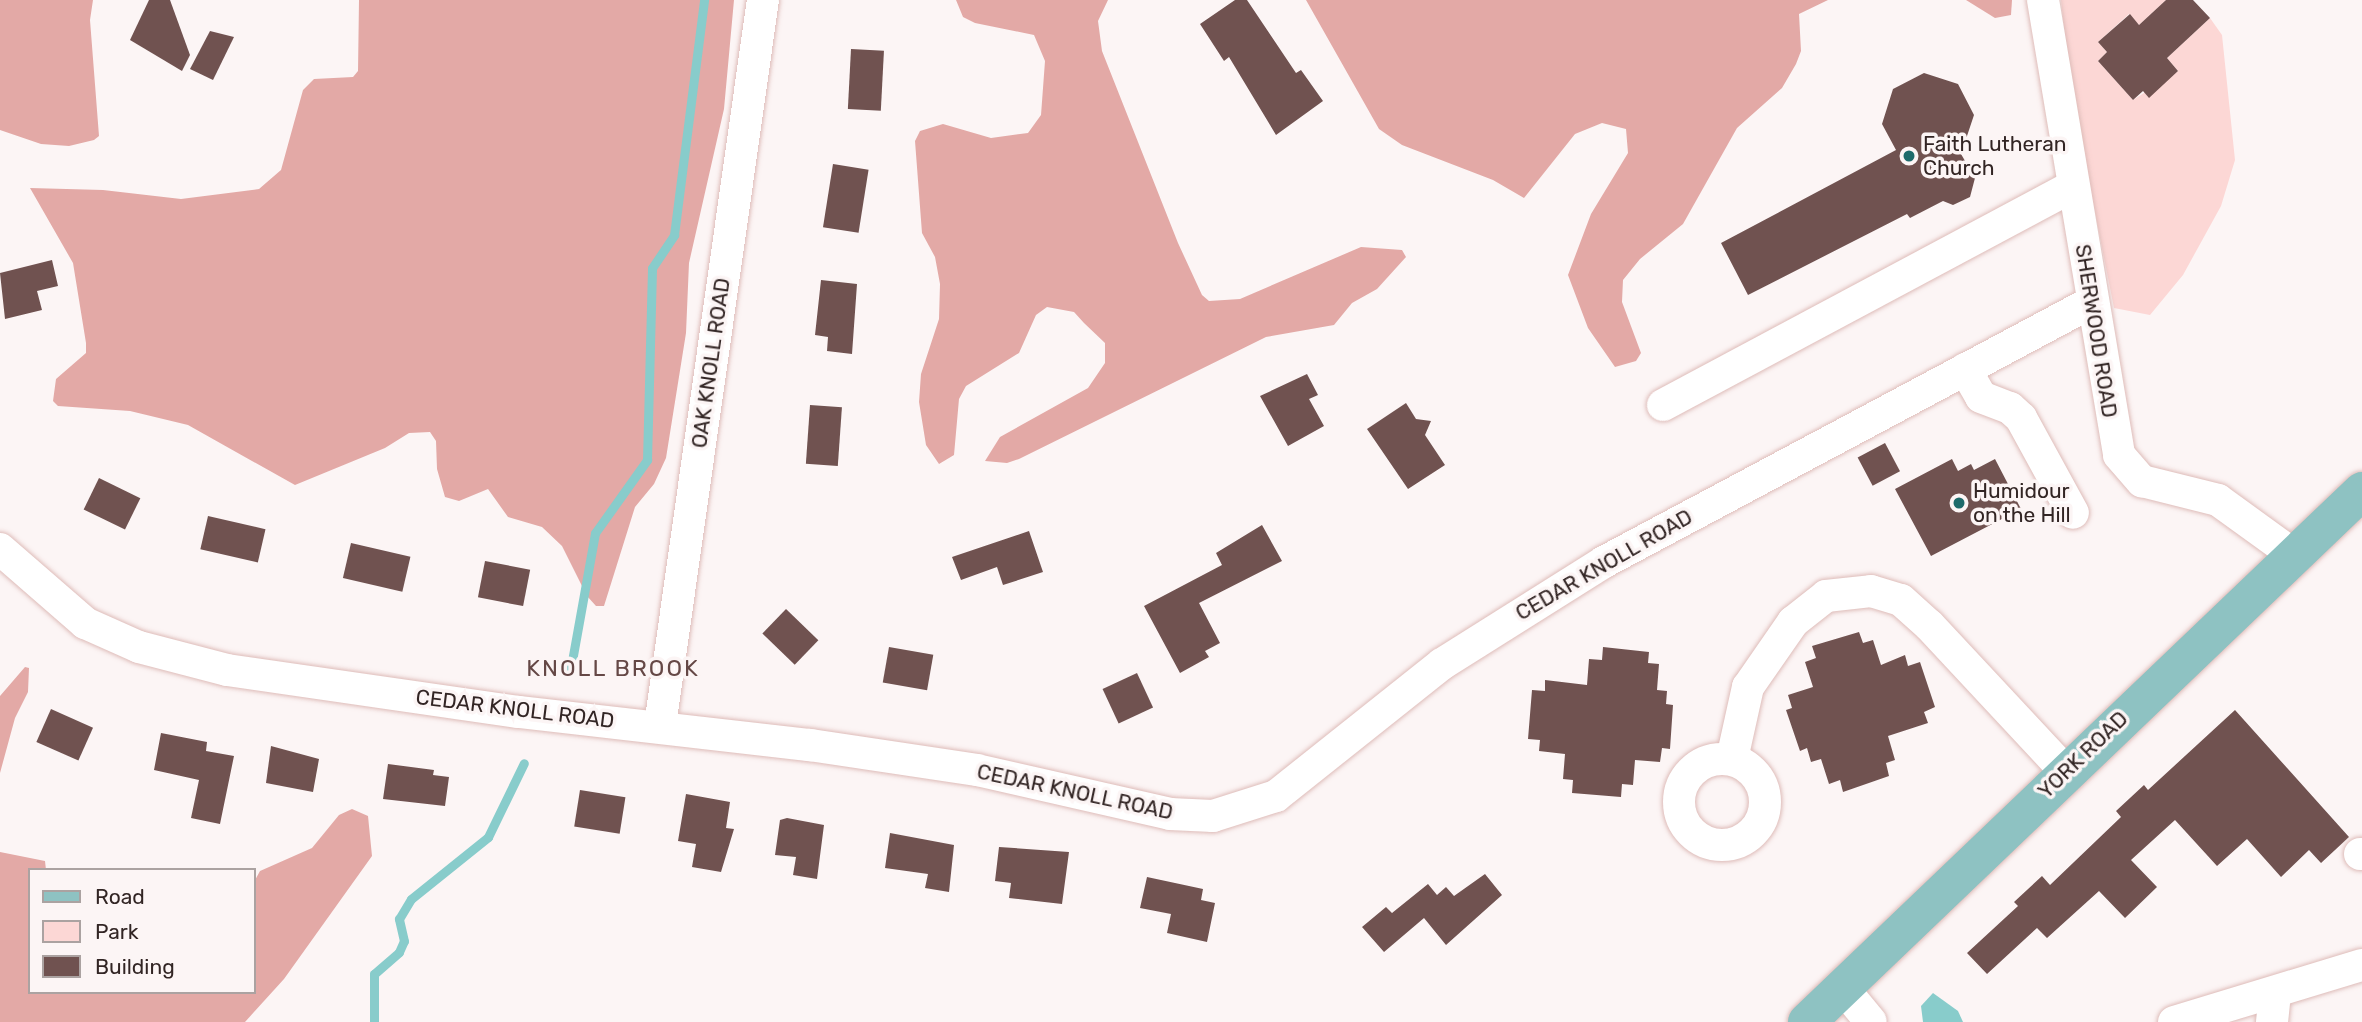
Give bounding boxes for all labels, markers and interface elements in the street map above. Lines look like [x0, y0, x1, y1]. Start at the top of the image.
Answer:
place label: Faith Lutheran Church [1923, 131, 2066, 181]
marker: Faith Lutheran Church [1901, 148, 1917, 164]
street label: SHERWOOD ROAD [2070, 242, 2122, 420]
street label: OAK KNOLL ROAD [687, 276, 735, 450]
place label: Humidour on the Hill [1973, 478, 2071, 528]
marker: Humidour on the Hill [1951, 495, 1967, 511]
street label: CEDAR KNOLL ROAD [1511, 504, 1697, 626]
district label: KNOLL BROOK [527, 654, 699, 682]
street label: CEDAR KNOLL ROAD [414, 684, 616, 734]
street label: YORK ROAD [2033, 706, 2133, 804]
street label: CEDAR KNOLL ROAD [974, 759, 1176, 825]
legend [28, 868, 256, 994]
text: Road [95, 884, 145, 909]
text: Park [95, 919, 139, 944]
text: Building [95, 954, 175, 979]

